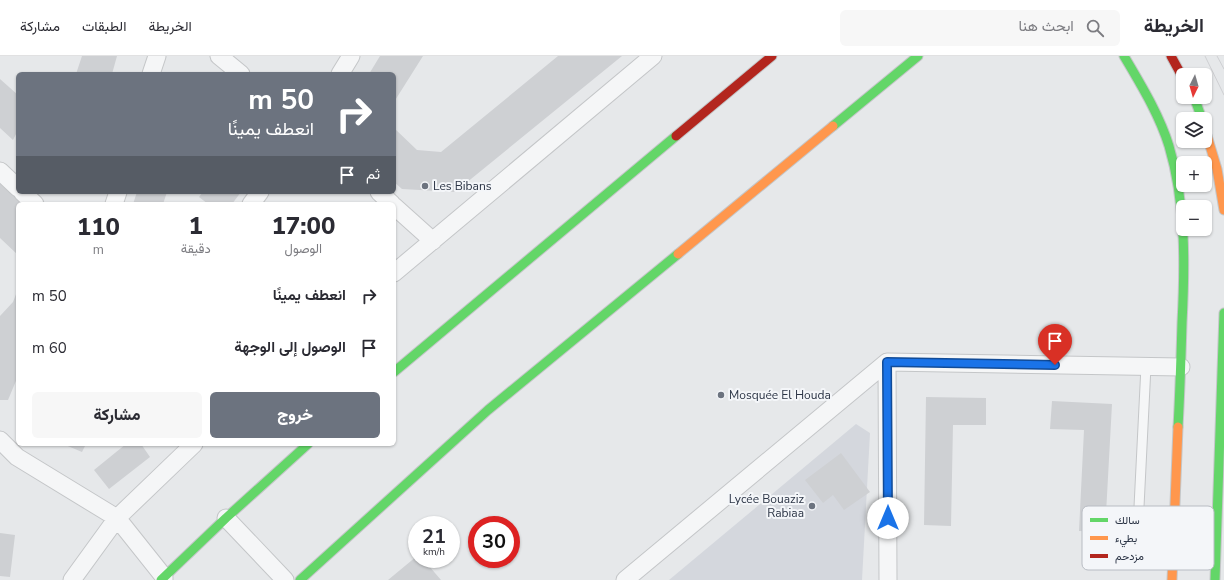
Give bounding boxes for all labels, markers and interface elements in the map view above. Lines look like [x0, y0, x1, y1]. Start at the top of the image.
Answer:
search box [840, 10, 1120, 46]
text: الخريطة [1144, 13, 1204, 39]
text: ابحث هنا [1019, 16, 1074, 36]
text: مشاركة [20, 17, 60, 36]
text: الطبقات [82, 17, 126, 36]
text: الخريطة [148, 17, 192, 36]
icon: search [1084, 17, 1106, 39]
north arrow [1176, 68, 1212, 104]
map controls [1176, 68, 1212, 236]
text: 50 m [248, 81, 314, 119]
icon: right [328, 88, 380, 140]
button: layers [1176, 112, 1212, 148]
text: انعطف يمينًا [228, 117, 314, 141]
button: + [1176, 156, 1212, 192]
icon: arrive [336, 164, 358, 186]
text: ثم [366, 164, 380, 184]
place label: Les Bibans [433, 178, 492, 194]
marker: Les Bibans [420, 181, 430, 191]
button: − [1176, 200, 1212, 236]
text: 1 [189, 210, 203, 242]
text: 17:00 [271, 210, 335, 242]
text: 110 [77, 211, 120, 243]
text: دقيقة [181, 240, 211, 258]
text: الوصول [285, 240, 322, 258]
text: m [93, 241, 104, 259]
text: انعطف يمينًا [273, 285, 346, 305]
icon: right [358, 285, 380, 307]
text: 50 m [32, 286, 67, 306]
pin [1038, 324, 1072, 365]
icon: arrive [1044, 330, 1066, 352]
text: الوصول إلى الوجهة [234, 337, 346, 357]
icon: arrive [358, 337, 380, 359]
text: 60 m [32, 338, 67, 358]
place label: Mosquée El Houda [729, 387, 831, 403]
marker: Mosquée El Houda [716, 390, 726, 400]
button: مشاركة [32, 392, 202, 438]
button: خروج [210, 392, 380, 438]
place label: Lycée Bouaziz Rabiaa [729, 491, 804, 521]
position arrow [867, 497, 909, 539]
marker: Lycée Bouaziz Rabiaa [807, 501, 817, 511]
legend [1082, 506, 1214, 570]
text: سالك [1115, 513, 1140, 528]
speed limit sign: 30 [468, 516, 520, 568]
text: 21 [422, 523, 446, 550]
text: بطيء [1115, 531, 1137, 548]
text: km/h [423, 545, 445, 559]
text: مزدحم [1115, 549, 1144, 564]

